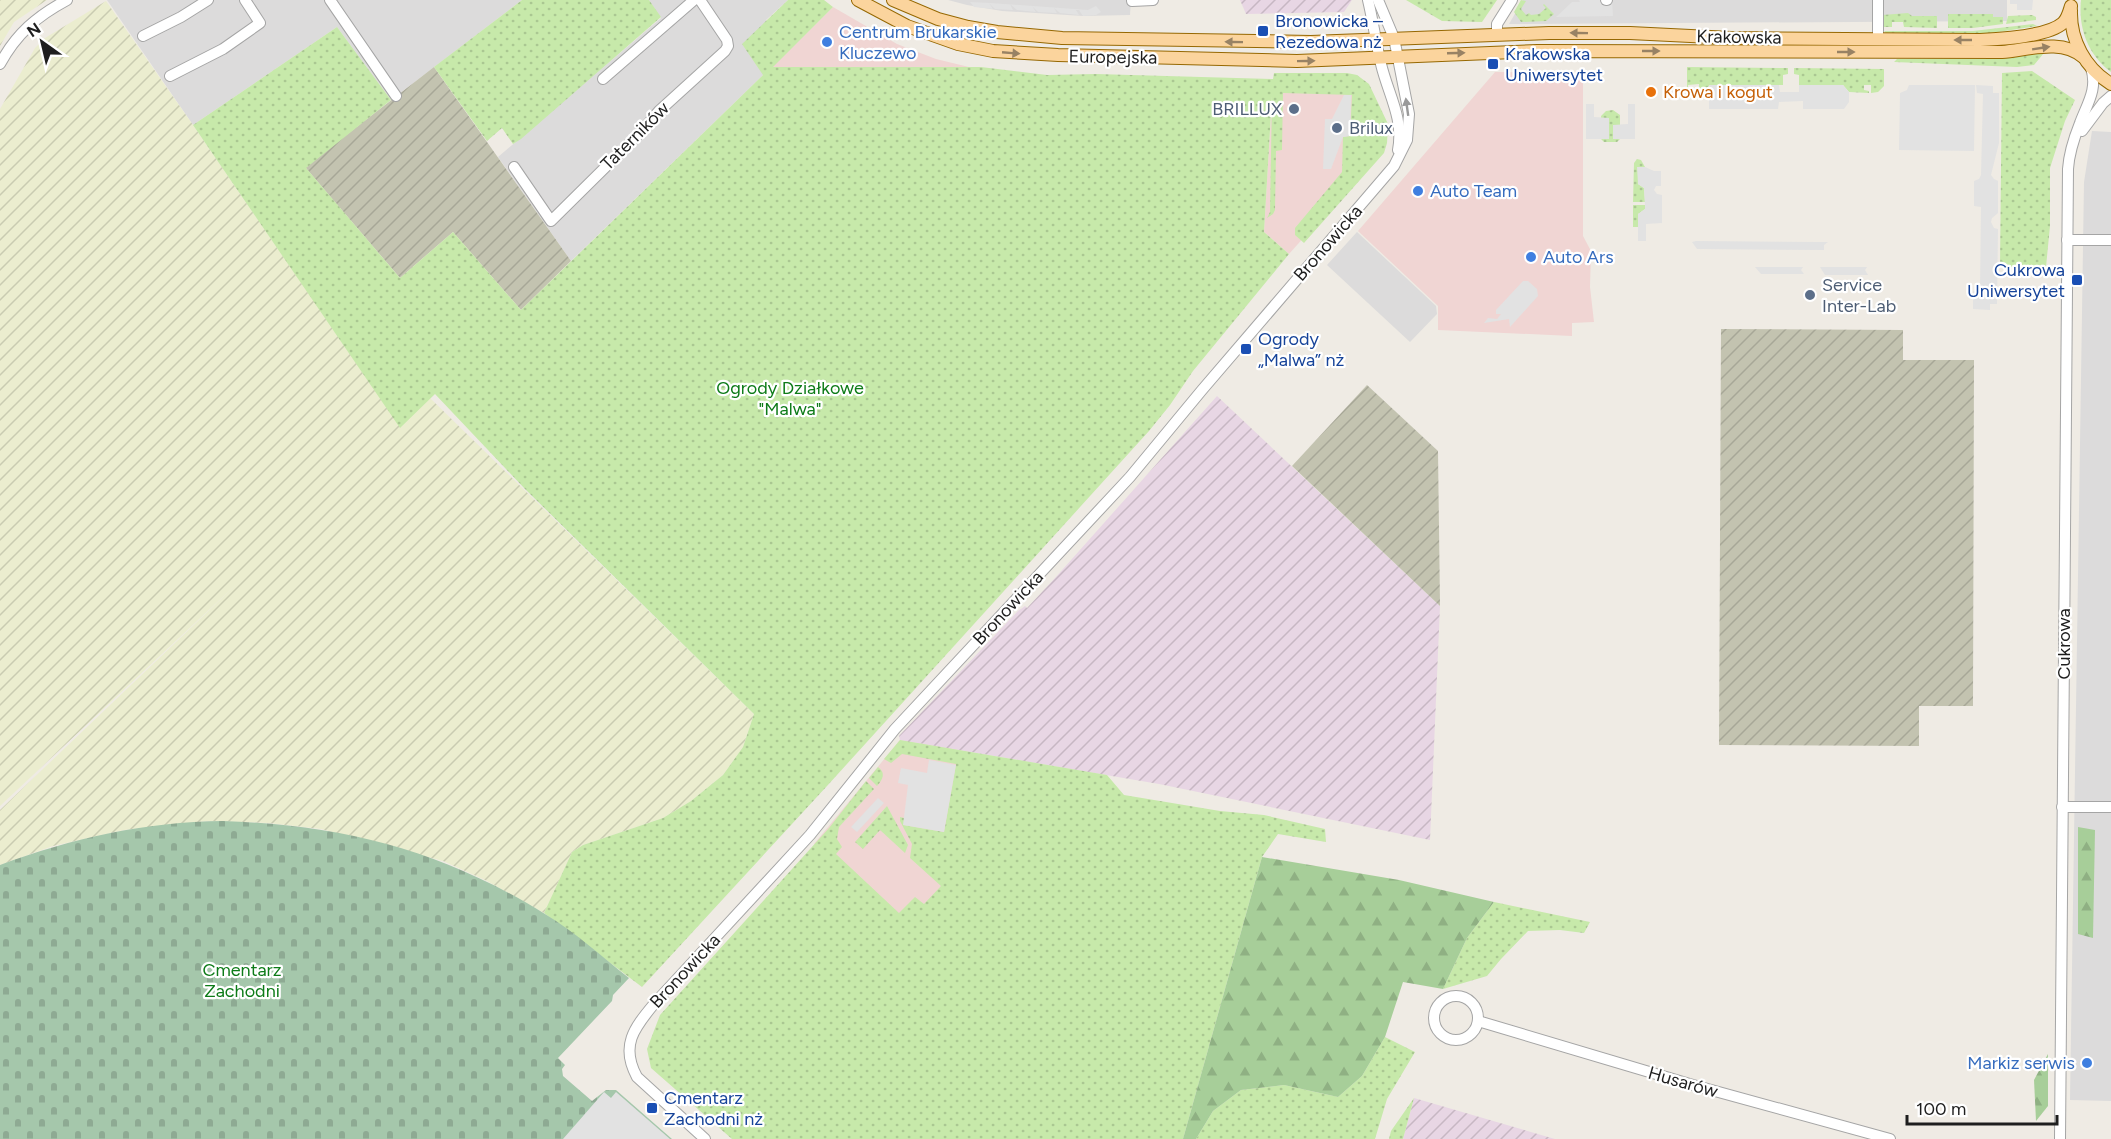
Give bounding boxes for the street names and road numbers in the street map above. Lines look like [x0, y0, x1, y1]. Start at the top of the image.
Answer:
street label: Krakowska [1696, 25, 1782, 49]
street label: Europejska [1068, 45, 1158, 69]
street label: Taterników [596, 97, 674, 175]
street label: Bronowicka [1289, 200, 1367, 286]
street label: Bronowicka [968, 566, 1048, 650]
street label: Cukrowa [2053, 608, 2075, 680]
street label: Bronowicka [645, 929, 725, 1013]
street label: Husarów [1646, 1062, 1720, 1102]

